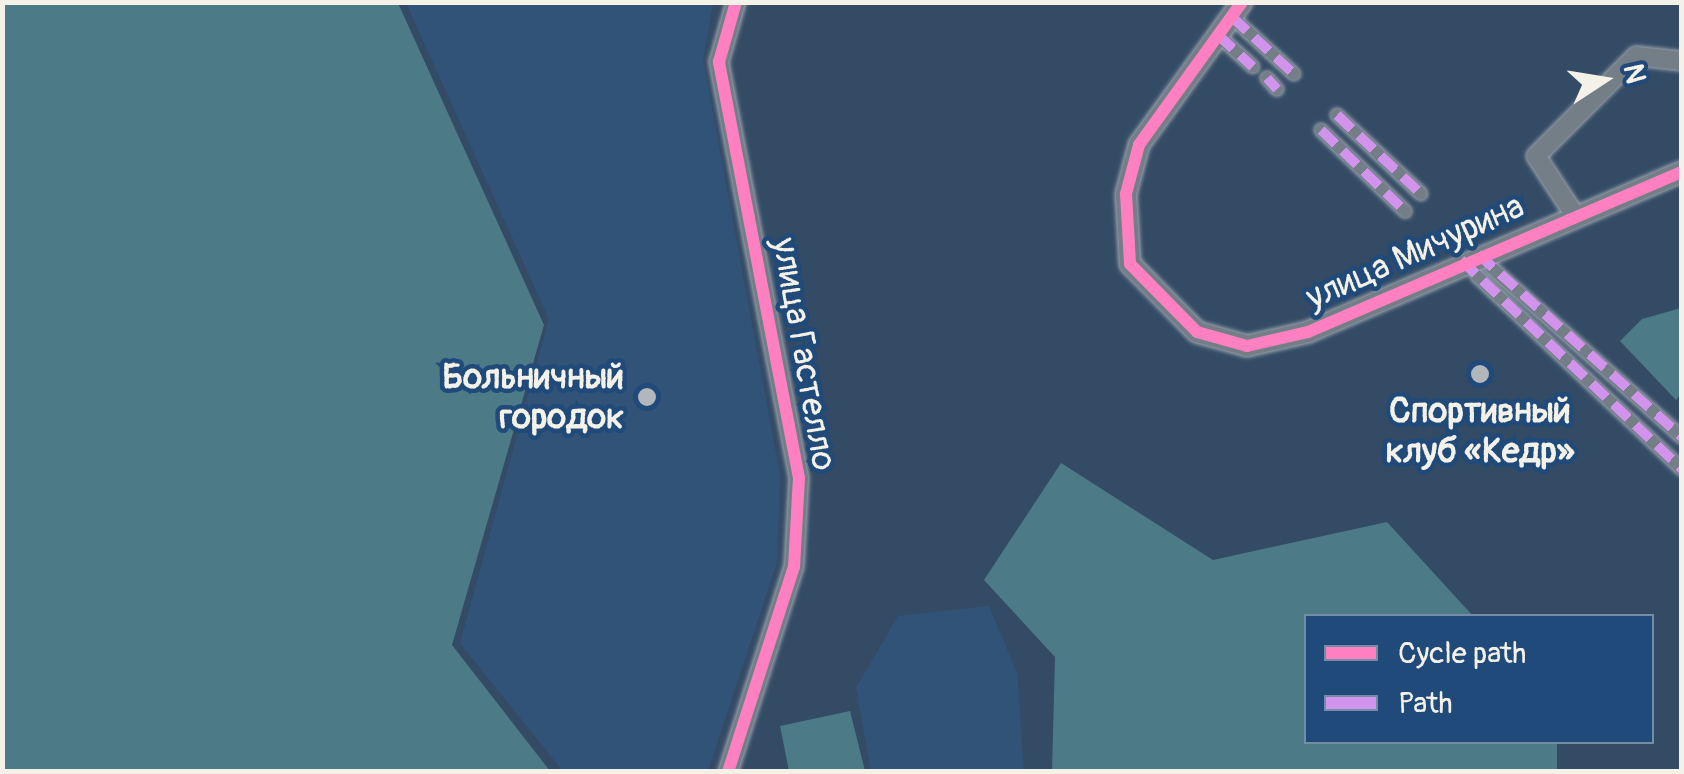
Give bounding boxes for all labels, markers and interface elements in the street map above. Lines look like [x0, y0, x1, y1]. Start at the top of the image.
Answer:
north arrow [1554, 30, 1654, 130]
text: N [1615, 61, 1653, 87]
street label: улица Мичурина [1300, 185, 1530, 319]
street label: улица Гастелло [763, 235, 845, 473]
place label: Больничный городок [442, 356, 624, 438]
marker: Спортивный клуб «Кедр» [1469, 363, 1491, 385]
marker: Больничный городок [634, 384, 660, 410]
place label: Спортивный клуб «Кедр» [1385, 390, 1575, 472]
legend [1304, 614, 1654, 744]
text: Cycle path [1398, 635, 1526, 672]
text: Path [1398, 685, 1453, 722]

